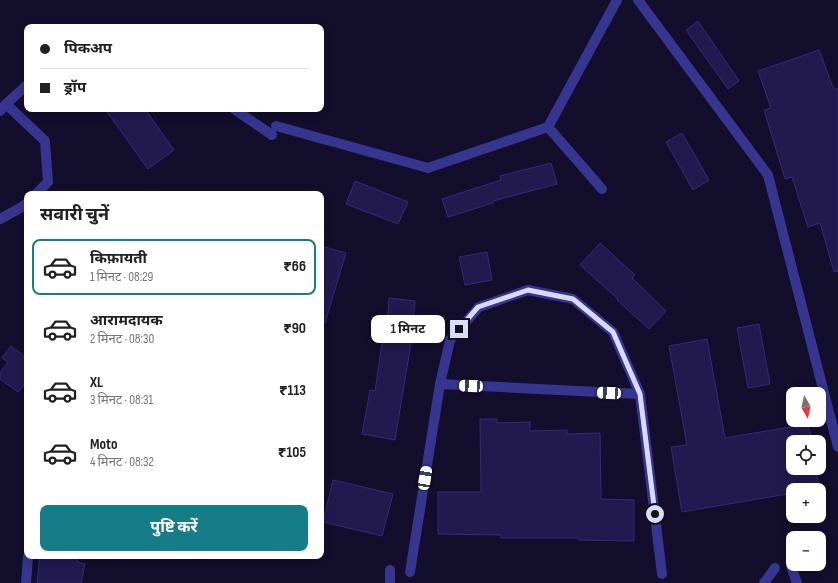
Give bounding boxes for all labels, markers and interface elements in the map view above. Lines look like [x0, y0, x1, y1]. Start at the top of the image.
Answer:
text: पिकअप [64, 39, 112, 58]
text: ड्रॉप [64, 78, 86, 97]
text: सवारी चुनें [40, 204, 109, 225]
icon: car [42, 249, 78, 285]
text: किफ़ायती [90, 249, 147, 268]
text: ₹66 [283, 257, 306, 276]
text: 1 मिनट · 08:29 [90, 269, 153, 285]
icon: car [42, 311, 78, 347]
text: आरामदायक [90, 311, 163, 330]
callout: 1 मिनट [371, 315, 445, 343]
text: ₹90 [283, 319, 306, 338]
route end [450, 320, 468, 338]
text: 1 मिनट [391, 321, 425, 337]
text: 2 मिनट · 08:30 [90, 331, 154, 347]
icon: car [42, 373, 78, 409]
text: XL [90, 373, 103, 392]
car [459, 379, 483, 393]
text: ₹113 [279, 381, 306, 400]
car [597, 386, 621, 400]
north arrow [786, 387, 826, 427]
map controls [786, 387, 826, 571]
text: 3 मिनट · 08:31 [90, 392, 153, 408]
icon: car [42, 435, 78, 471]
text: Moto [90, 435, 117, 454]
button: locate [786, 435, 826, 475]
text: ₹105 [278, 443, 306, 462]
text: 4 मिनट · 08:32 [90, 454, 154, 470]
car [417, 465, 433, 491]
button: + [786, 483, 826, 523]
button: पुष्टि करें [40, 505, 308, 551]
route start [646, 505, 664, 523]
button: − [786, 531, 826, 571]

